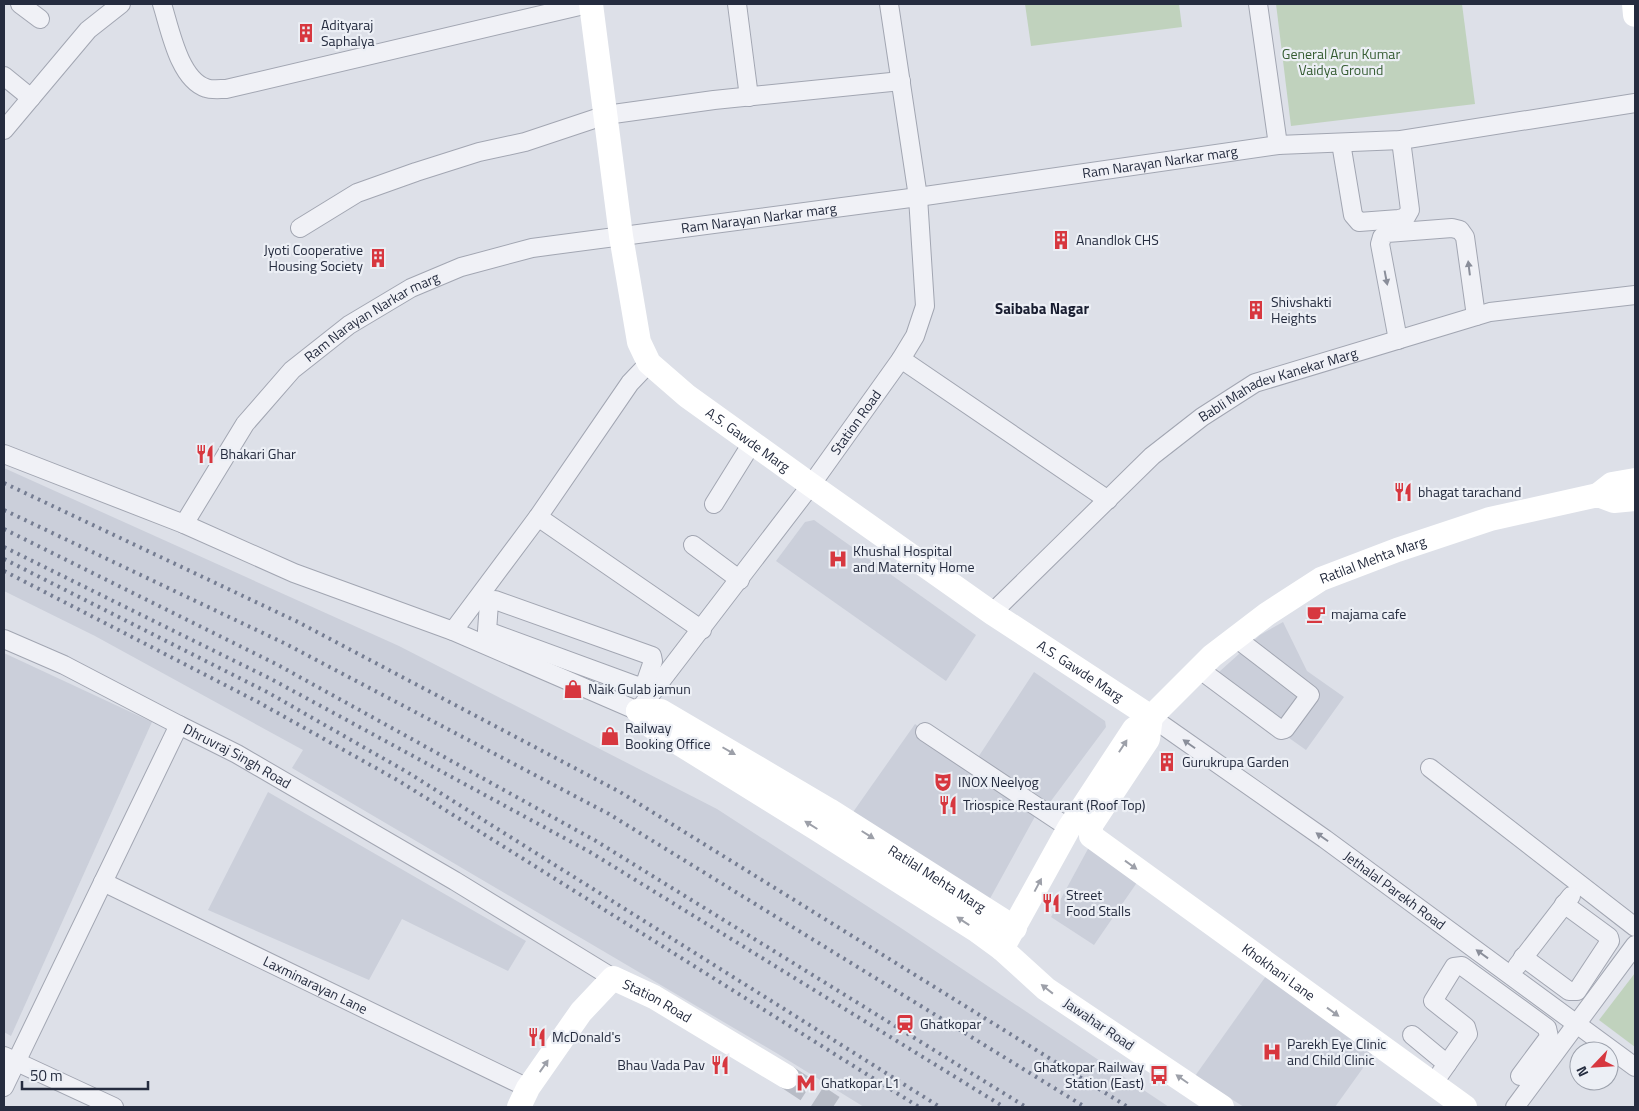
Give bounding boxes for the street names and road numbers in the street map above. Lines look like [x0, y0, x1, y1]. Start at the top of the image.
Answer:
street label: Ram Narayan Narkar marg [1081, 140, 1239, 183]
street label: Ram Narayan Narkar marg [680, 197, 838, 238]
street label: Ram Narayan Narkar marg [299, 266, 442, 367]
street label: Babli Mahadev Kanekar Marg [1194, 342, 1360, 427]
street label: Station Road [825, 385, 886, 459]
street label: A.S. Gawde Marg [702, 402, 795, 477]
street label: Ratilal Mehta Marg [1316, 530, 1429, 589]
street label: A.S. Gawde Marg [1033, 634, 1128, 706]
street label: Dhruvraj Singh Road [180, 718, 295, 793]
street label: Ratilal Mehta Marg [884, 839, 990, 917]
street label: Jethalal Parekh Road [1340, 845, 1450, 934]
street label: Khokhani Lane [1238, 938, 1320, 1005]
street label: Laxminarayan Lane [260, 950, 371, 1019]
street label: Station Road [619, 973, 696, 1027]
street label: Jawahar Road [1060, 992, 1139, 1055]

